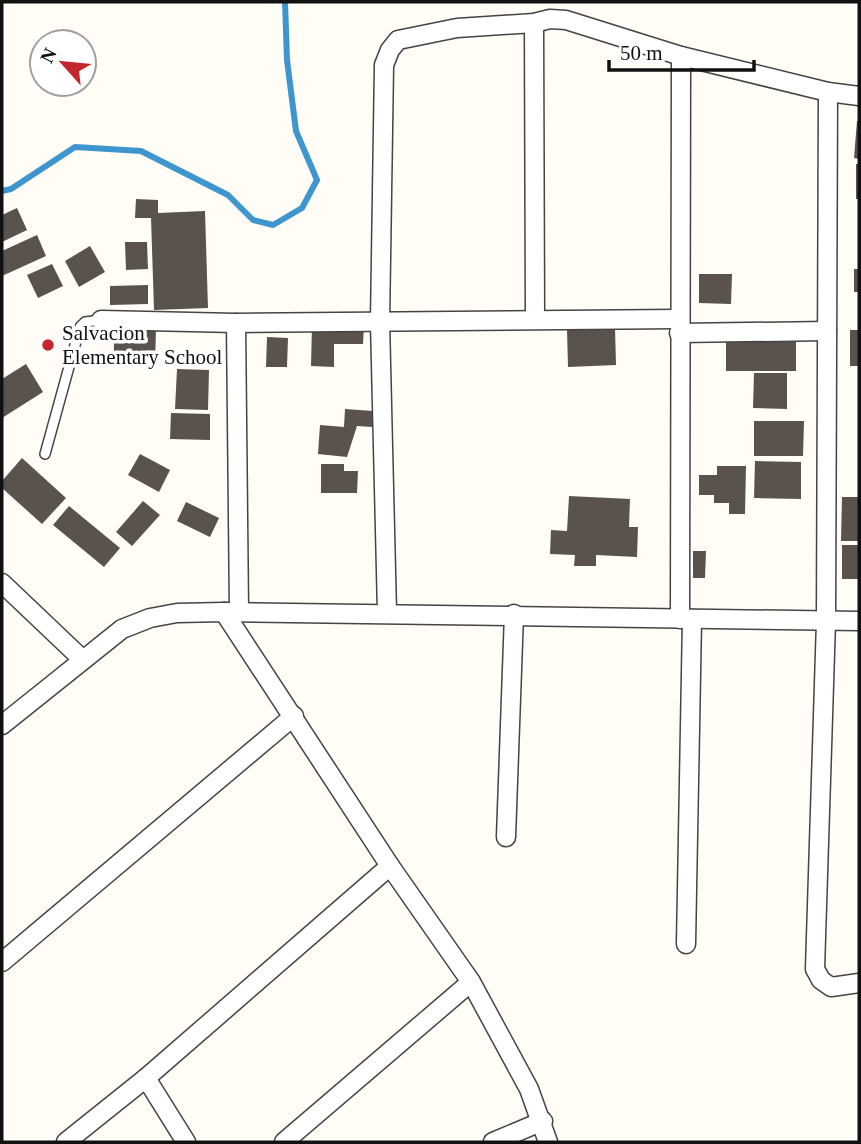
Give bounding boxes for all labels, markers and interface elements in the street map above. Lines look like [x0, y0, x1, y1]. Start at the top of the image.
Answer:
north arrow [28, 28, 98, 98]
scale bar [609, 28, 754, 72]
text: 50 m [620, 41, 663, 65]
text: N [36, 44, 61, 66]
place label: Salvacion Elementary School [62, 321, 223, 369]
marker: Salvacion Elementary School [40, 337, 56, 353]

